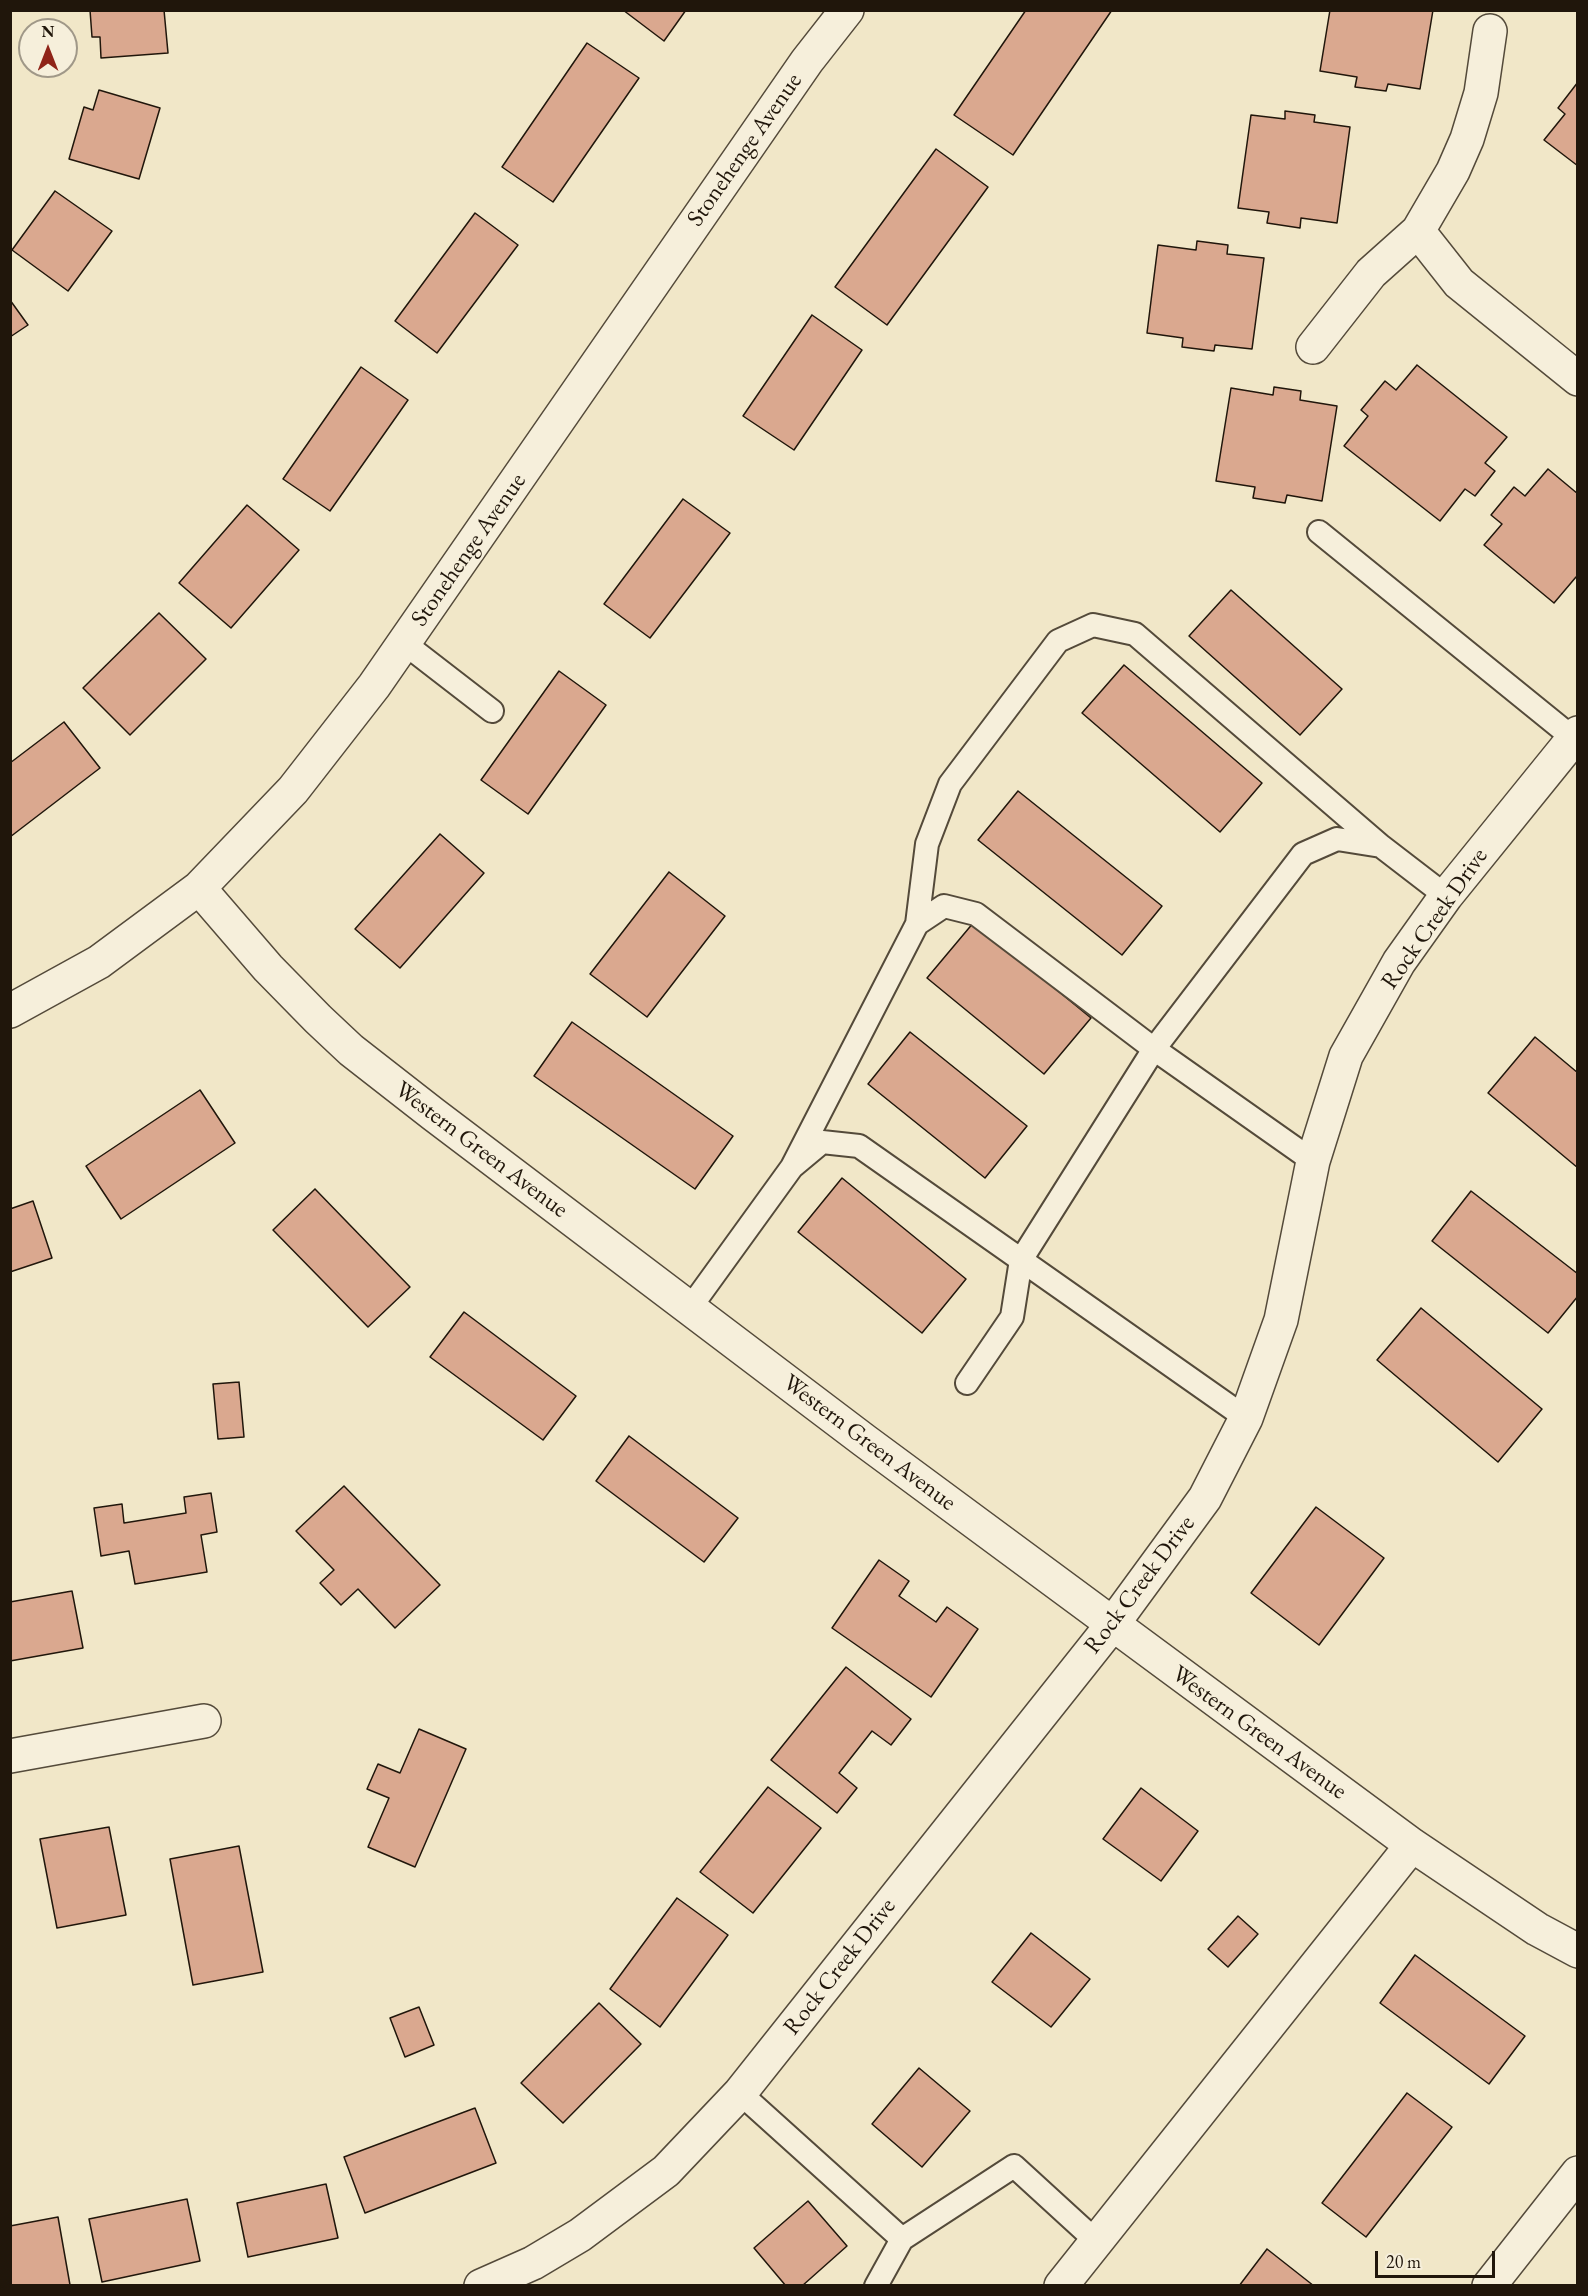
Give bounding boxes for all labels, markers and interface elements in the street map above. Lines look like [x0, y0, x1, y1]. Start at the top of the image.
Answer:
north arrow [18, 18, 78, 78]
text: N [42, 21, 54, 42]
street label: Stonehenge Avenue [681, 68, 809, 232]
street label: Stonehenge Avenue [405, 468, 533, 632]
street label: Rock Creek Drive [1376, 843, 1494, 995]
street label: Western Green Avenue [389, 1075, 573, 1225]
street label: Western Green Avenue [777, 1368, 961, 1518]
street label: Rock Creek Drive [1079, 1510, 1201, 1660]
street label: Western Green Avenue [1166, 1660, 1352, 1806]
street label: Rock Creek Drive [778, 1893, 902, 2041]
scale bar [1378, 2239, 1498, 2277]
text: 20 m [1386, 2250, 1421, 2273]

